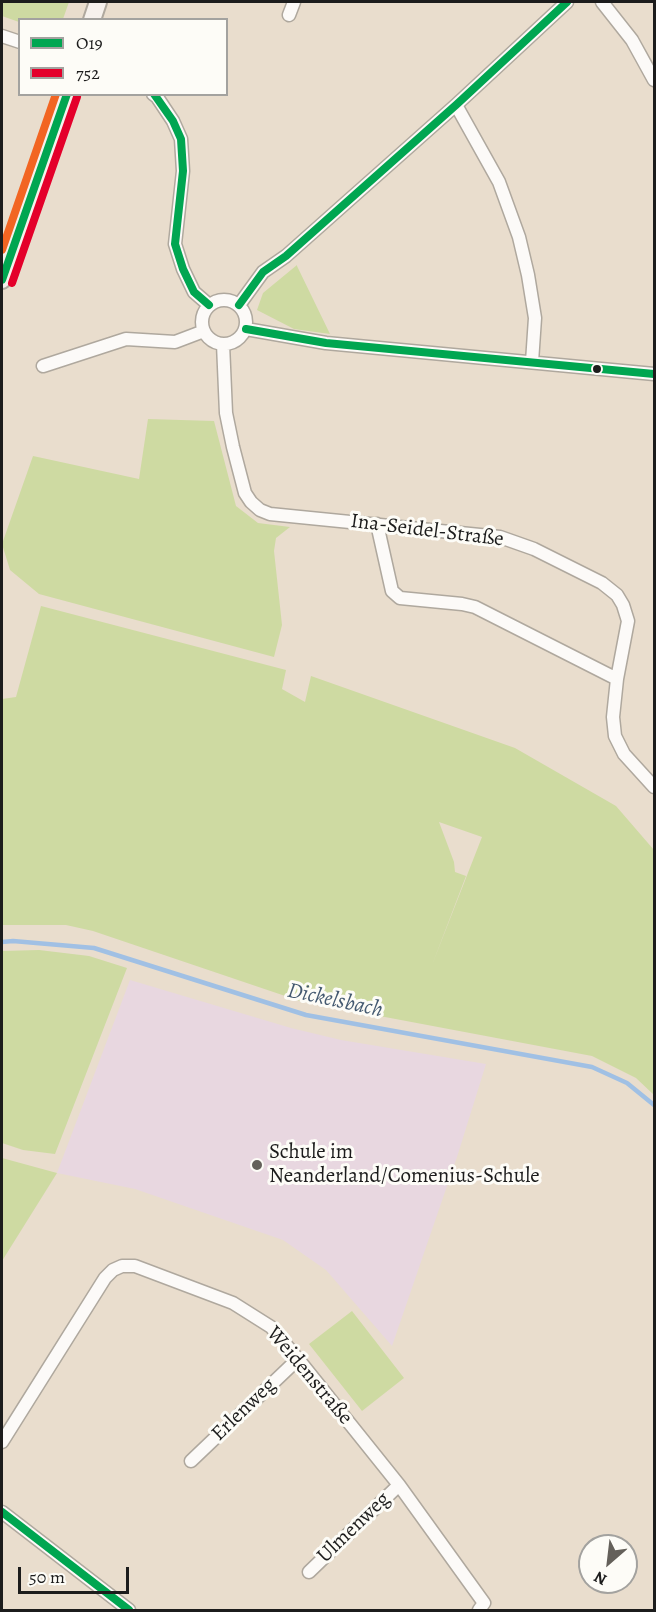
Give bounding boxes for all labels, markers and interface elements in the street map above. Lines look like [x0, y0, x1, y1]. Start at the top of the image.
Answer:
legend [18, 18, 228, 96]
text: O19 [76, 31, 103, 55]
text: 752 [76, 61, 100, 85]
unlabelled marker [591, 363, 603, 375]
street label: Ina-Seidel-Straße [349, 509, 505, 553]
water label: Dickelsbach [285, 978, 385, 1024]
place label: Schule im Neanderland/Comenius-Schule [269, 1140, 540, 1190]
marker: Schule im Neanderland/Comenius-Schule [250, 1158, 264, 1172]
street label: Weidenstraße [261, 1322, 357, 1430]
street label: Erlenweg [207, 1373, 281, 1447]
street label: Ulmenweg [312, 1487, 396, 1569]
north arrow [578, 1534, 638, 1594]
scale bar [21, 1555, 132, 1593]
text: 50 m [29, 1565, 65, 1589]
text: N [590, 1566, 611, 1591]

